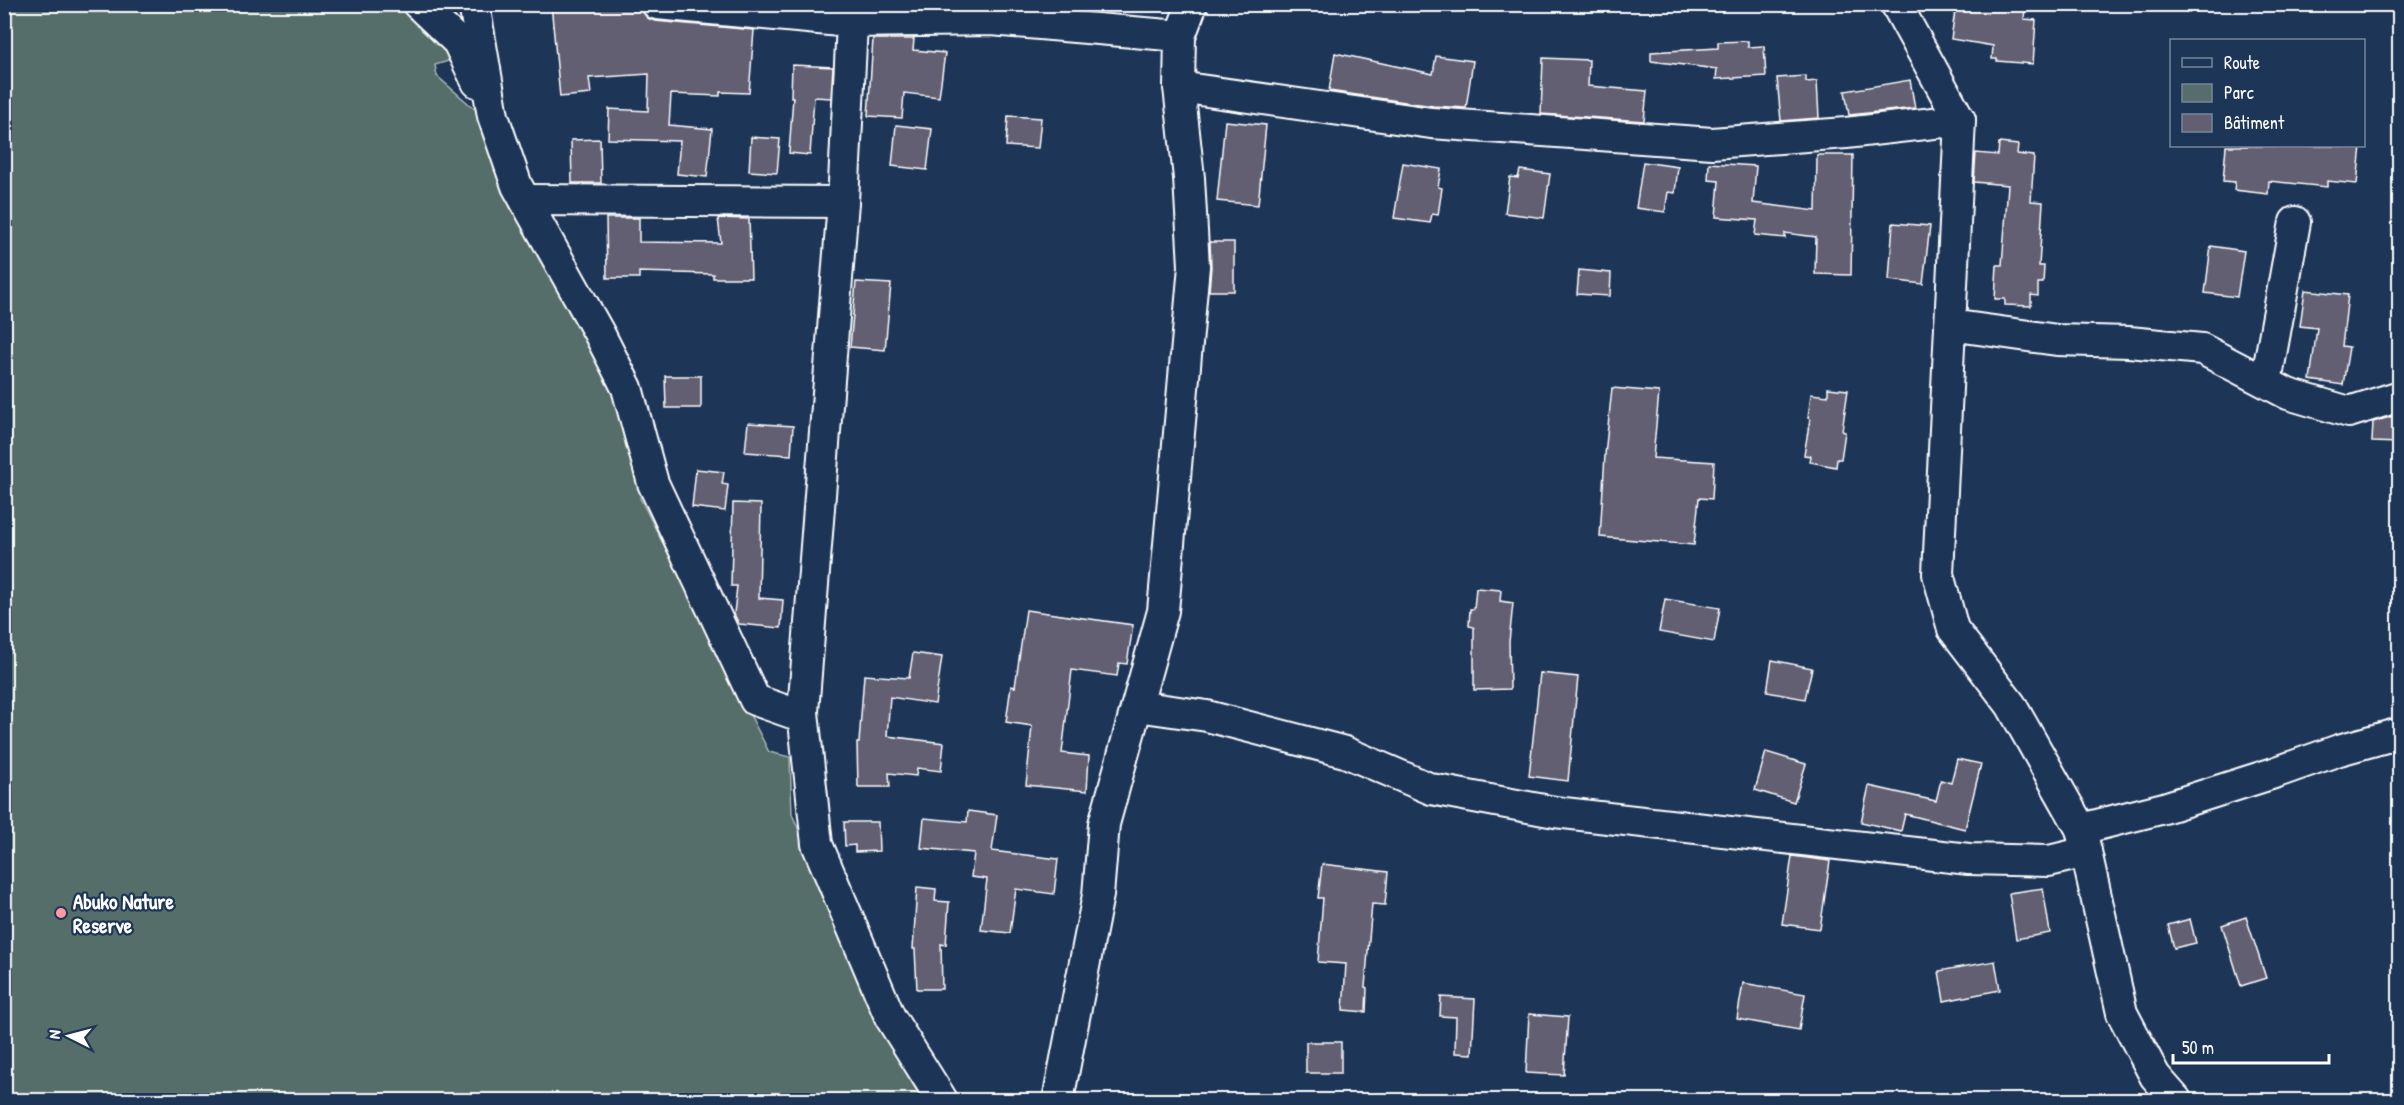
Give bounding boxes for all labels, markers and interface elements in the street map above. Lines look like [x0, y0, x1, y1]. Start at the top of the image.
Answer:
legend [2170, 39, 2365, 147]
text: Route [2224, 50, 2260, 75]
text: Parc [2224, 80, 2254, 105]
text: Bâtiment [2224, 110, 2285, 135]
place label: Abuko Nature Reserve [73, 887, 174, 940]
marker: Abuko Nature Reserve [54, 906, 68, 920]
north arrow [39, 1006, 99, 1066]
scale bar [2173, 1027, 2329, 1065]
text: N [43, 1029, 66, 1040]
text: 50 m [2182, 1035, 2214, 1060]

